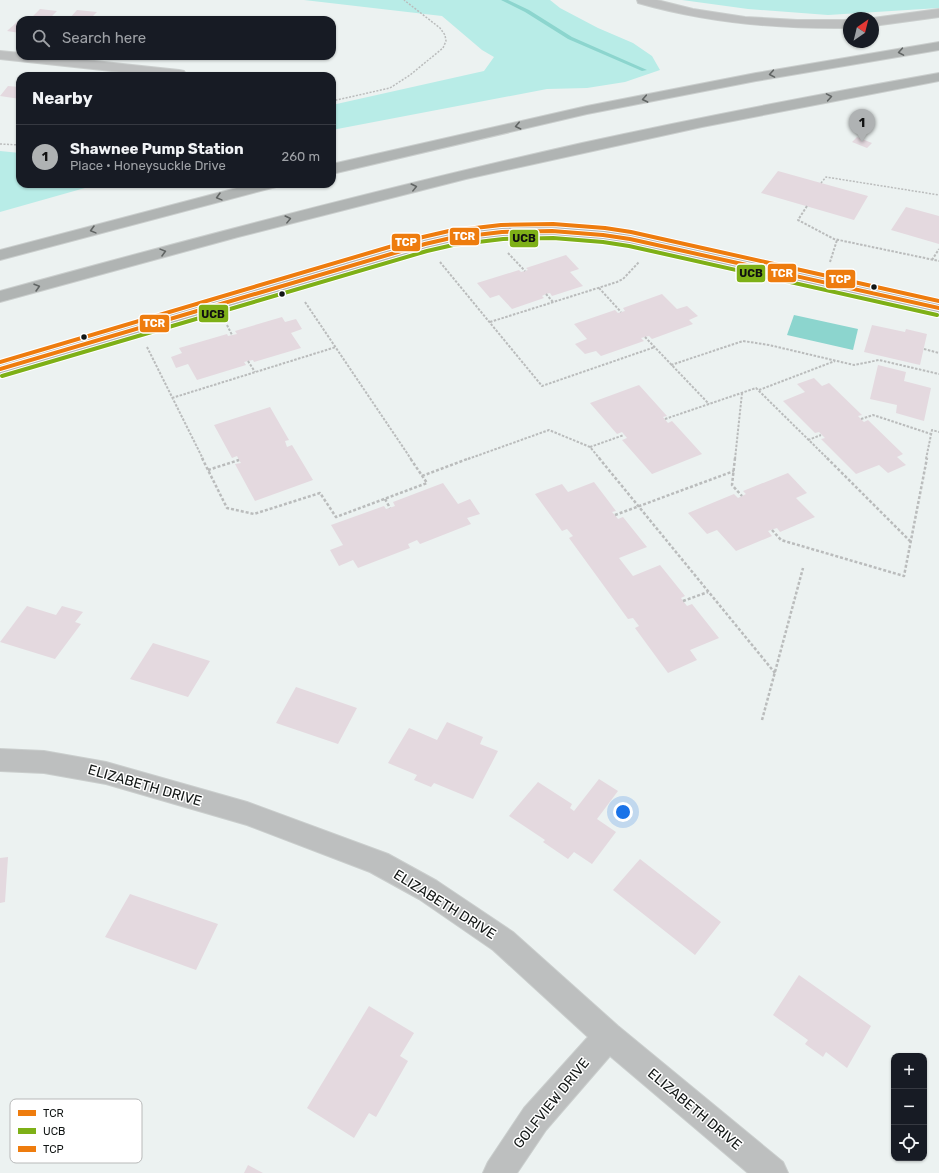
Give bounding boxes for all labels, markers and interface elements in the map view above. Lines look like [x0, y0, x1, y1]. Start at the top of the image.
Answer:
north arrow [843, 12, 879, 48]
search box [16, 16, 336, 60]
icon: search [30, 27, 52, 49]
text: Search here [62, 29, 146, 47]
one-way arrow [897, 47, 904, 56]
one-way arrow [769, 69, 776, 78]
text: Nearby [32, 88, 93, 108]
one-way arrow [826, 93, 832, 102]
one-way arrow [642, 94, 648, 102]
pin: 1 [849, 109, 875, 142]
one-way arrow [514, 121, 521, 129]
text: Shawnee Pump Station [70, 140, 244, 158]
text: 1 [42, 149, 48, 164]
text: 260 m [282, 149, 320, 164]
text: Place · Honeysuckle Drive [70, 158, 226, 173]
one-way arrow [411, 183, 418, 191]
one-way arrow [215, 192, 222, 201]
one-way arrow [285, 215, 292, 224]
one-way arrow [90, 225, 97, 234]
line badge: TCR [449, 227, 480, 246]
line badge: UCB [509, 229, 539, 248]
text: TCR [453, 230, 475, 243]
text: UCB [512, 232, 536, 245]
line badge: TCP [391, 233, 421, 252]
text: TCP [395, 236, 418, 249]
one-way arrow [159, 248, 166, 257]
line badge: TCR [767, 263, 797, 283]
line badge: UCB [736, 264, 766, 283]
text: UCB [739, 267, 763, 280]
text: TCR [771, 267, 793, 280]
line badge: TCP [825, 269, 856, 289]
text: TCP [829, 273, 852, 286]
unlabelled marker [869, 282, 879, 292]
one-way arrow [34, 283, 41, 292]
unlabelled marker [277, 289, 287, 299]
line badge: UCB [198, 304, 229, 323]
text: UCB [201, 308, 225, 321]
line badge: TCR [139, 314, 170, 333]
text: TCR [143, 317, 165, 330]
unlabelled marker [79, 332, 89, 342]
street label: ELIZABETH DRIVE [86, 761, 204, 810]
your location [613, 802, 633, 822]
street label: ELIZABETH DRIVE [390, 866, 499, 943]
map controls [891, 1053, 927, 1161]
button: + [891, 1053, 927, 1089]
street label: GOLFVIEW DRIVE [510, 1055, 593, 1152]
street label: ELIZABETH DRIVE [644, 1065, 745, 1154]
button: − [891, 1089, 927, 1125]
legend [10, 1099, 142, 1163]
text: TCR [43, 1107, 64, 1120]
text: UCB [43, 1125, 65, 1138]
button: locate [891, 1125, 927, 1161]
text: TCP [43, 1143, 64, 1156]

